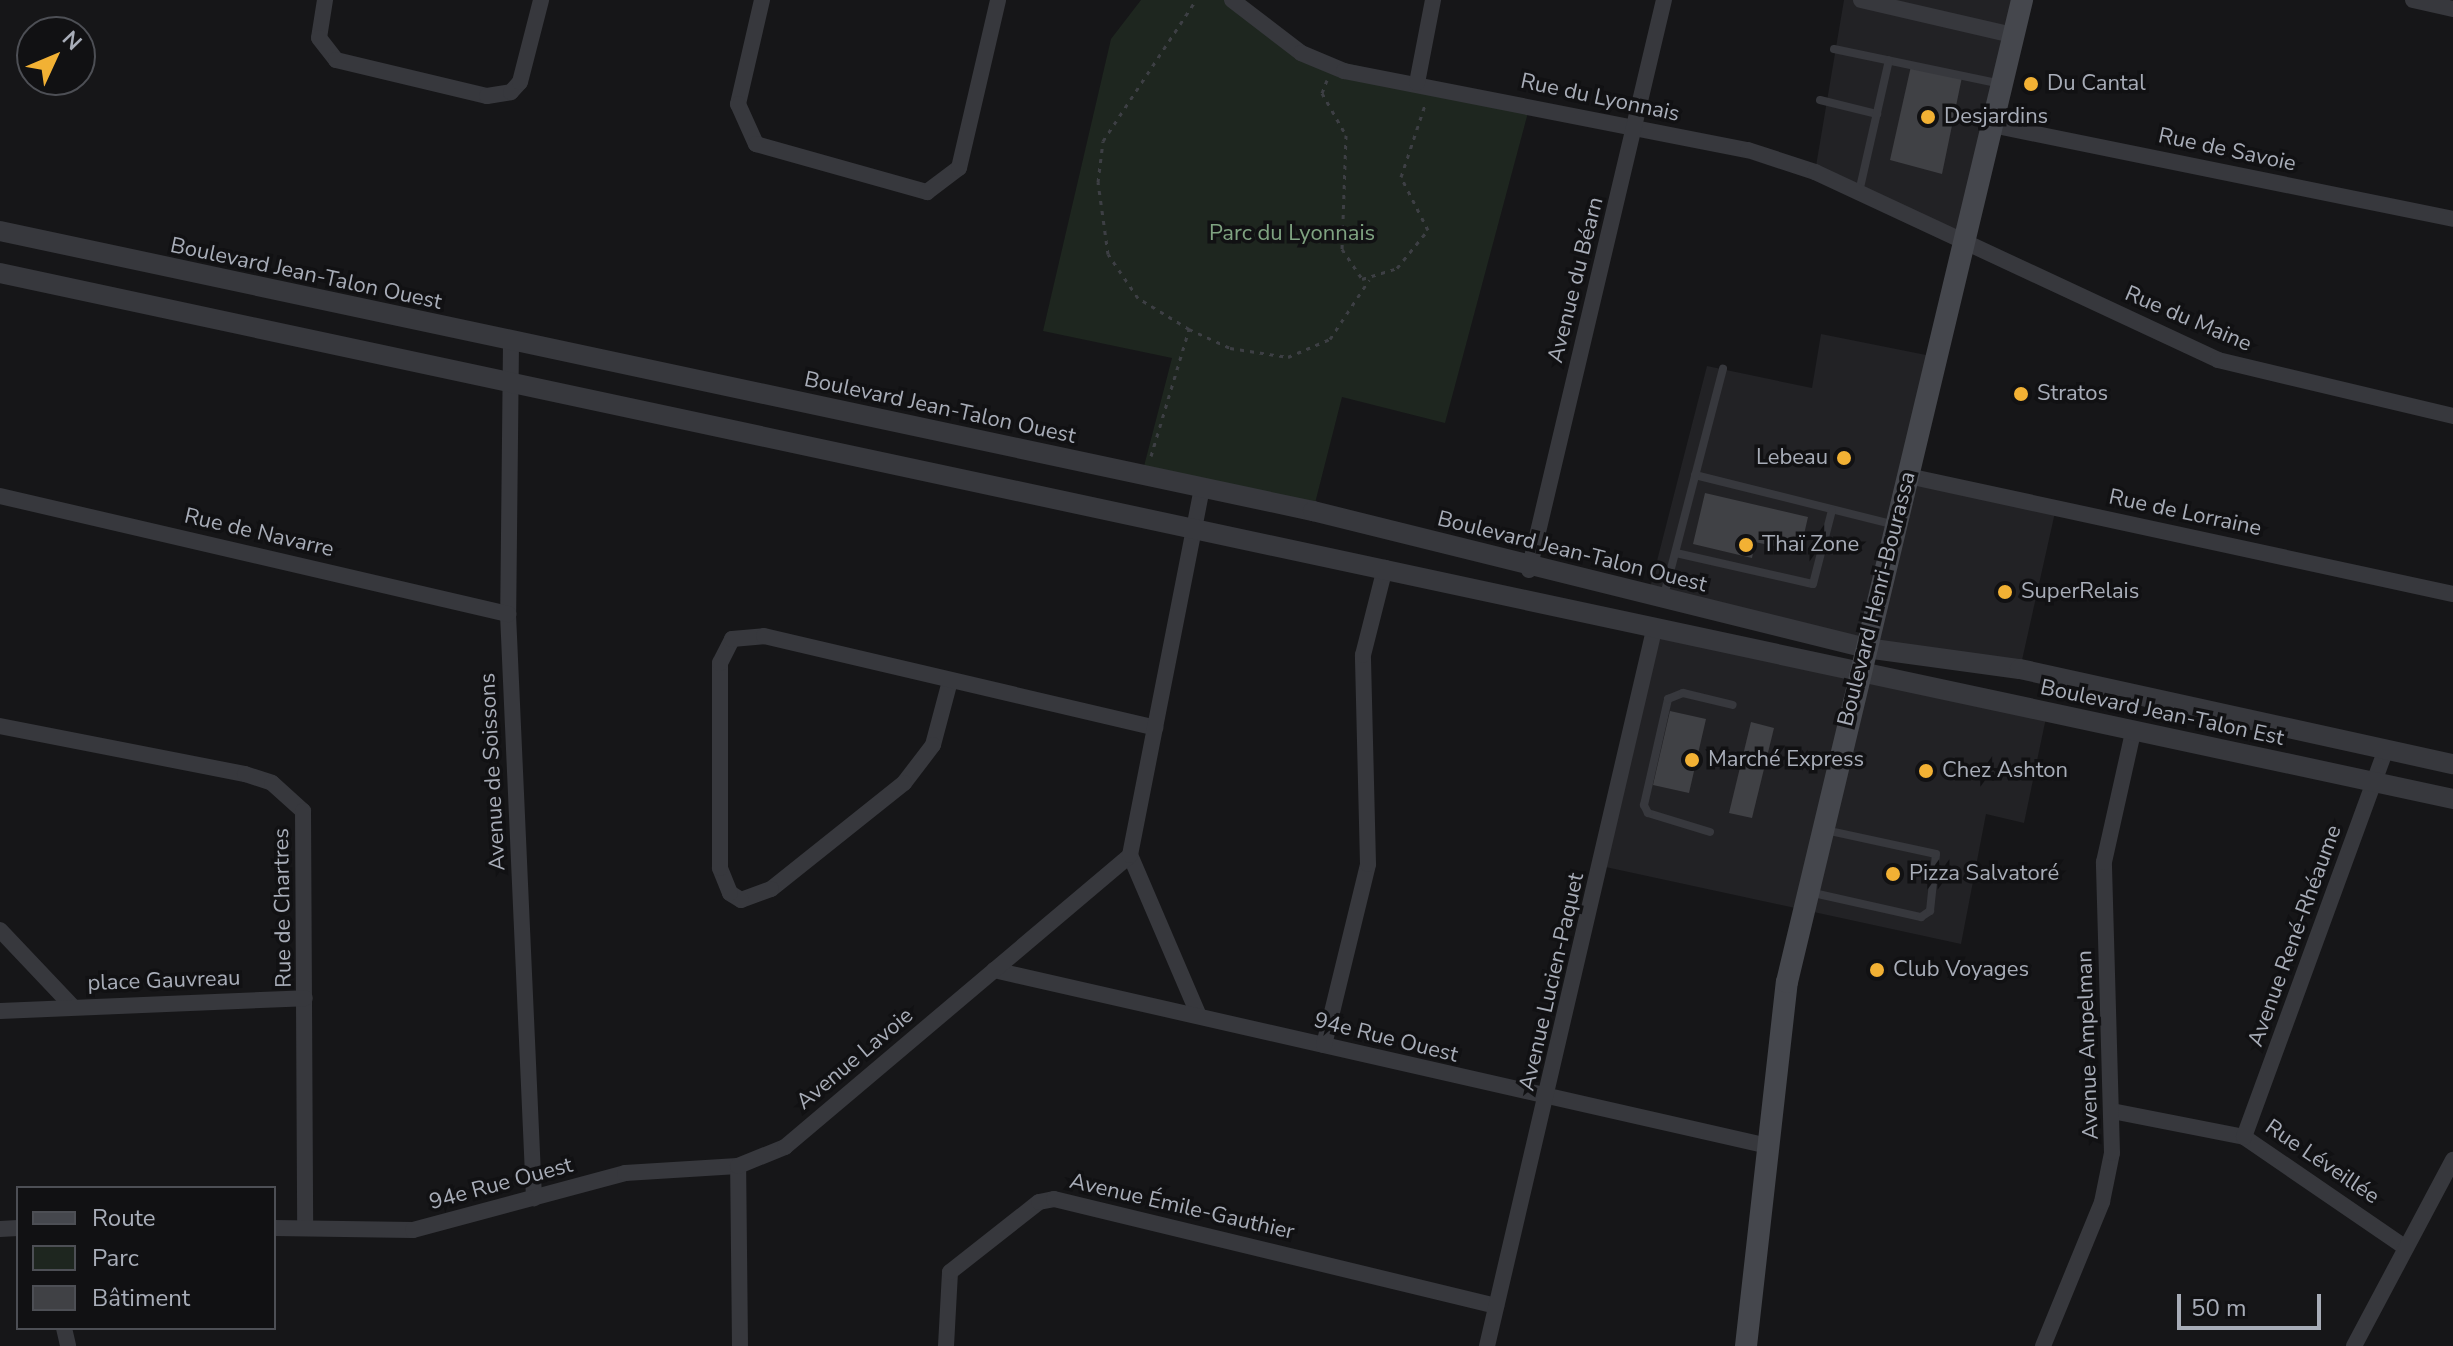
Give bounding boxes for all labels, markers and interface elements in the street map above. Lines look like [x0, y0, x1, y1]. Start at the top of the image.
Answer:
north arrow [16, 16, 96, 96]
text: N [55, 24, 88, 57]
street label: Rue du Lyonnais [1518, 68, 1682, 128]
place label: Du Cantal [2047, 71, 2146, 97]
marker: Du Cantal [2022, 75, 2040, 93]
place label: Desjardins [1944, 104, 2048, 130]
marker: Desjardins [1919, 108, 1937, 126]
street label: Rue de Savoie [2156, 123, 2298, 177]
street label: Avenue du Béarn [1543, 194, 1609, 366]
park label: Parc du Lyonnais [1209, 221, 1375, 247]
street label: Boulevard Jean-Talon Ouest [168, 232, 444, 316]
street label: Rue du Maine [2121, 280, 2255, 358]
street label: Boulevard Jean-Talon Ouest [802, 366, 1078, 450]
place label: Stratos [2037, 381, 2108, 407]
marker: Stratos [2012, 385, 2030, 403]
place label: Lebeau [1756, 445, 1828, 471]
marker: Lebeau [1835, 449, 1853, 467]
street label: Boulevard Henri-Bourassa [1833, 469, 1921, 729]
street label: Rue de Lorraine [2106, 484, 2264, 542]
street label: Rue de Navarre [182, 503, 336, 563]
street label: Boulevard Jean-Talon Ouest [1435, 506, 1709, 598]
place label: Thaï Zone [1762, 532, 1859, 558]
marker: Thaï Zone [1737, 536, 1755, 554]
place label: SuperRelais [2021, 579, 2139, 605]
marker: SuperRelais [1996, 583, 2014, 601]
street label: Avenue de Soissons [475, 672, 511, 872]
street label: Boulevard Jean-Talon Est [2038, 674, 2286, 752]
place label: Marché Express [1708, 747, 1864, 773]
marker: Marché Express [1683, 751, 1701, 769]
place label: Chez Ashton [1942, 758, 2068, 784]
marker: Chez Ashton [1917, 762, 1935, 780]
street label: Avenue René-Rhéaume [2243, 822, 2347, 1050]
street label: Rue de Chartres [268, 828, 298, 988]
place label: Pizza Salvatoré [1909, 861, 2059, 887]
marker: Pizza Salvatoré [1884, 865, 1902, 883]
street label: Avenue Lucien-Paquet [1514, 870, 1590, 1094]
street label: Avenue Ampelman [2072, 950, 2104, 1140]
place label: Club Voyages [1893, 957, 2029, 983]
marker: Club Voyages [1868, 961, 1886, 979]
street label: place Gauvreau [87, 965, 241, 997]
street label: Avenue Lavoie [791, 1003, 919, 1115]
street label: 94e Rue Ouest [1311, 1007, 1461, 1069]
street label: Rue Léveillée [2260, 1114, 2384, 1210]
street label: 94e Rue Ouest [426, 1152, 576, 1216]
street label: Avenue Émile-Gauthier [1067, 1168, 1297, 1246]
legend [16, 1186, 276, 1330]
text: Route [92, 1202, 156, 1234]
text: Parc [92, 1242, 139, 1274]
scale bar [2181, 1278, 2325, 1328]
text: Bâtiment [92, 1282, 190, 1314]
text: 50 m [2191, 1292, 2247, 1324]

